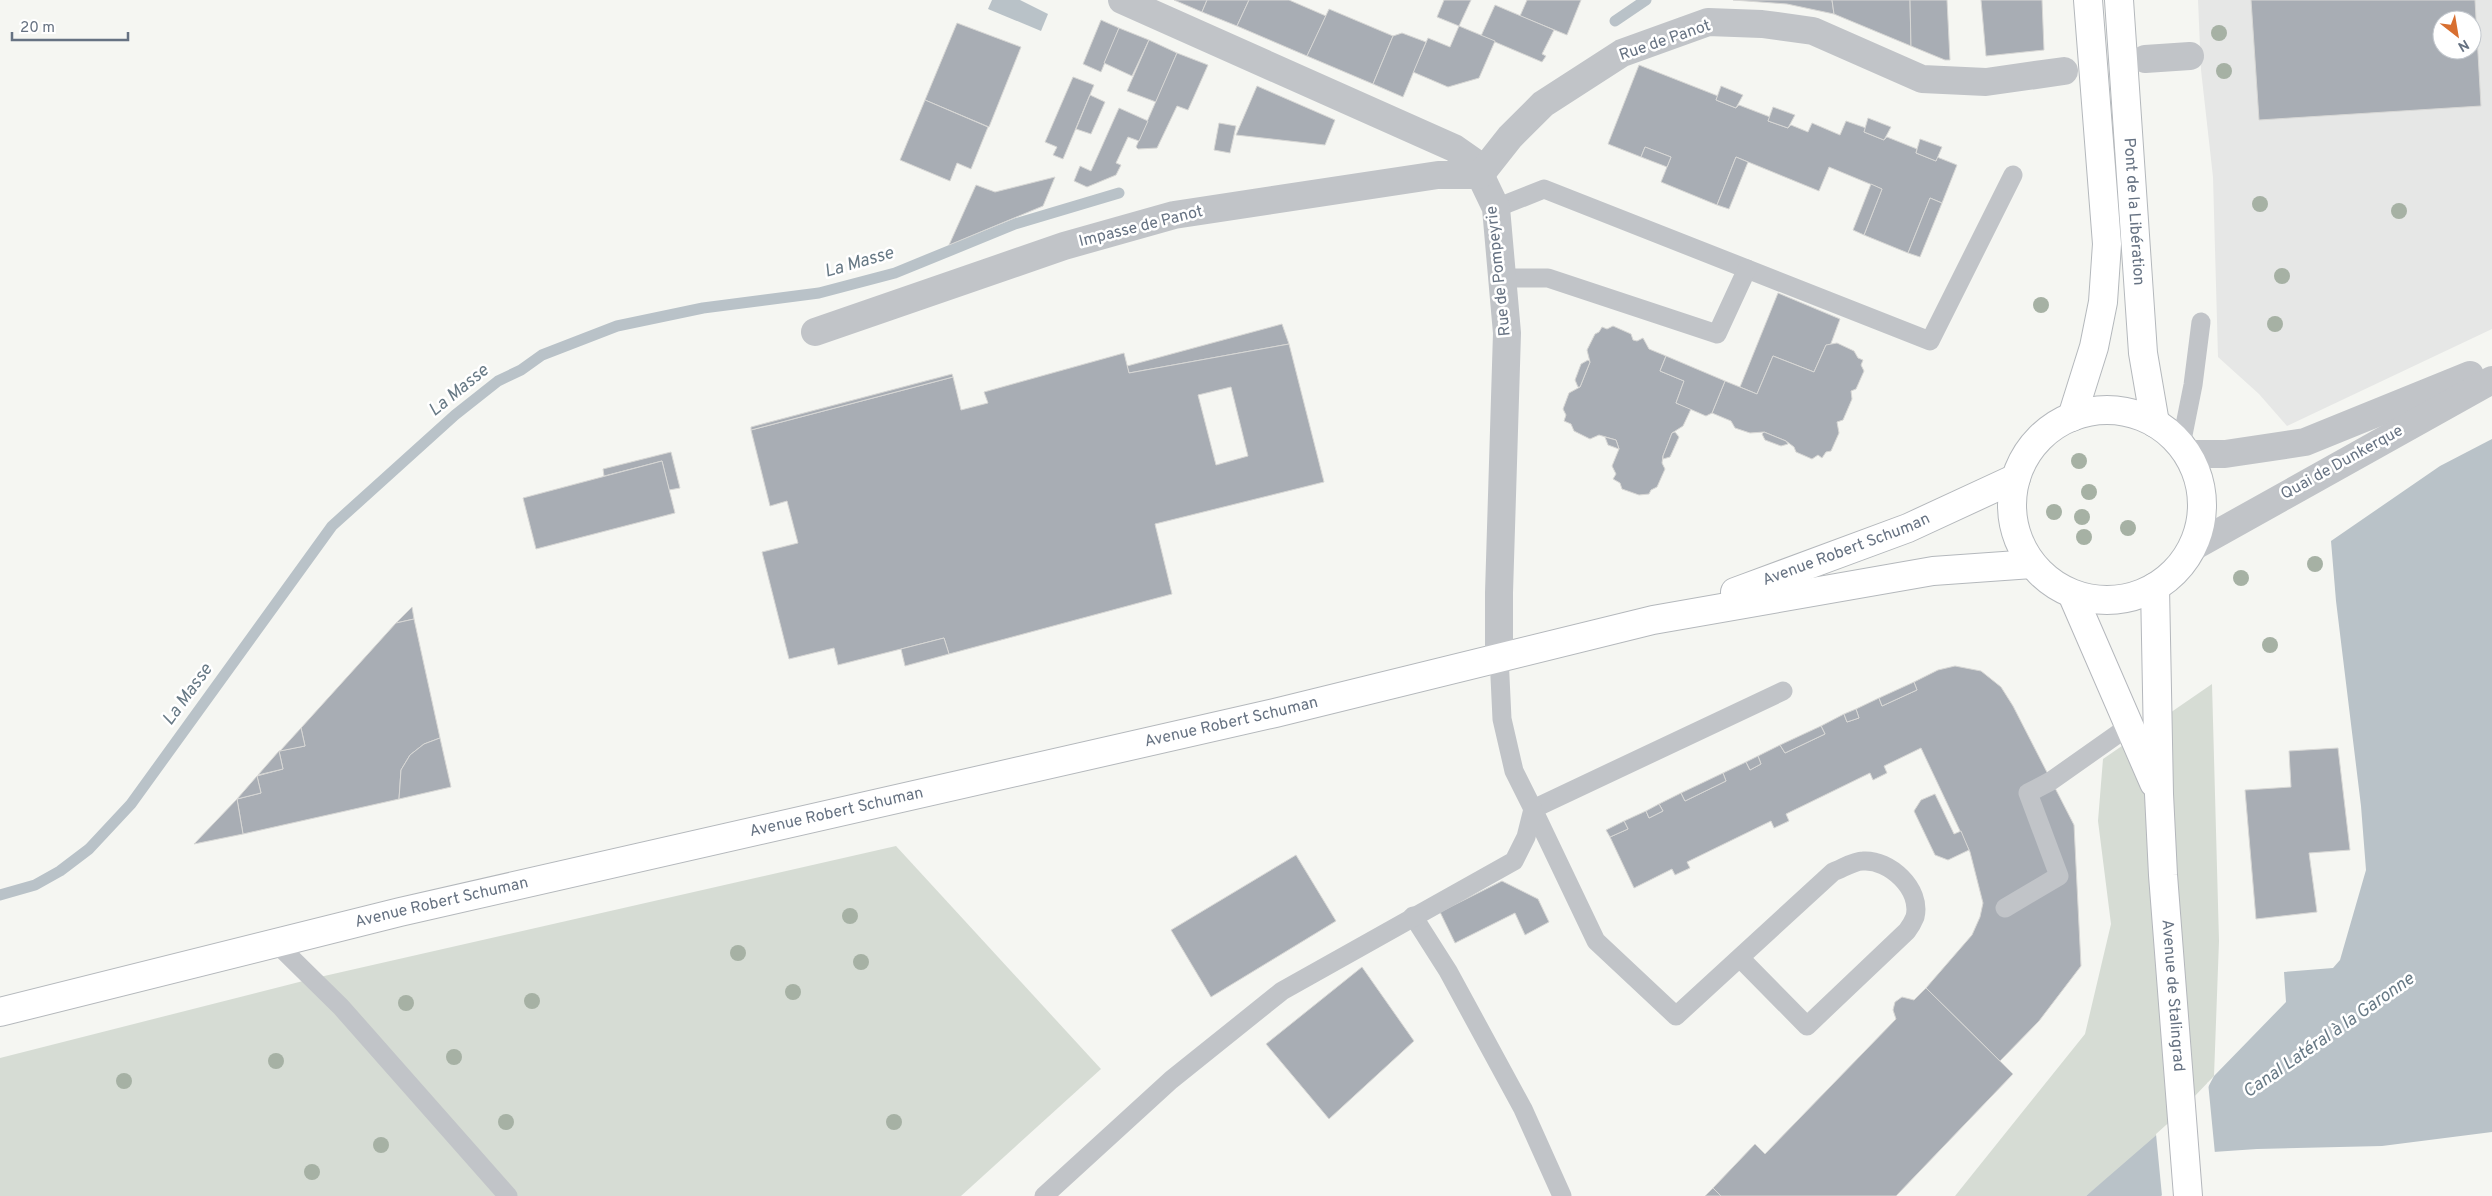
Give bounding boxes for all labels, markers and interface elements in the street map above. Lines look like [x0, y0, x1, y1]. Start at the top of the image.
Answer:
scale bar [12, 10, 129, 42]
north arrow [2432, 10, 2482, 60]
street label: Rue de Panot [1617, 16, 1713, 66]
text: 20 m [20, 19, 55, 38]
text: N [2454, 35, 2472, 55]
street label: Pont de la Libération [2118, 137, 2148, 286]
street label: Impasse de Panot [1077, 202, 1205, 252]
street label: Rue de Pompeyrie [1482, 205, 1516, 337]
water label: La Masse [822, 242, 897, 284]
water label: La Masse [424, 359, 494, 422]
street label: Quai de Dunkerque [2277, 421, 2407, 505]
street label: Avenue Robert Schuman [1760, 509, 1933, 591]
water label: La Masse [158, 659, 219, 730]
street label: Avenue Robert Schuman [1143, 693, 1320, 752]
street label: Avenue Robert Schuman [748, 783, 925, 842]
street label: Avenue Robert Schuman [353, 873, 530, 933]
street label: Avenue de Stalingrad [2156, 919, 2188, 1072]
water label: Canal Latéral à la Garonne [2239, 968, 2420, 1104]

